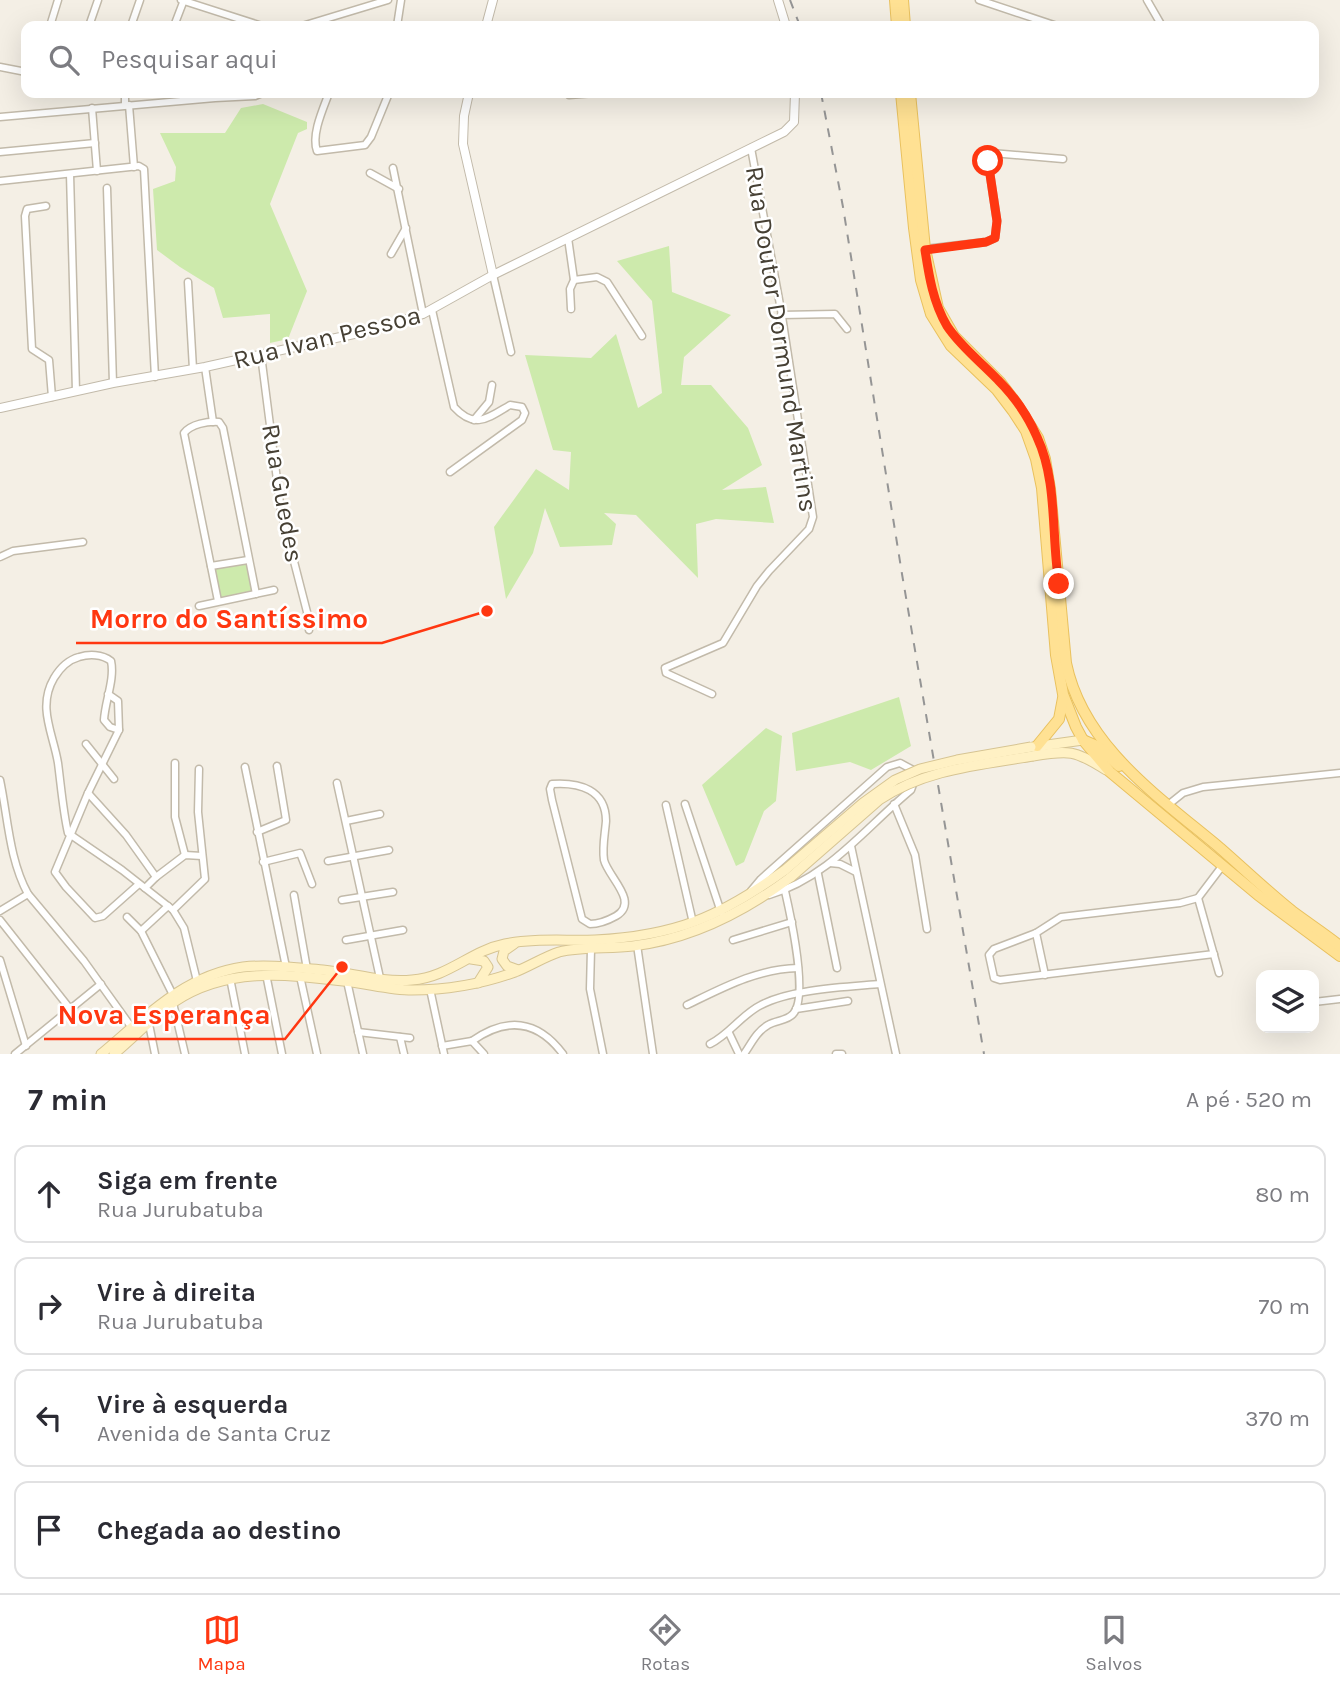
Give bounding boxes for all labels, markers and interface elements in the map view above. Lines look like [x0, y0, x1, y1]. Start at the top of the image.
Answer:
search box [21, 21, 1319, 98]
icon: search [45, 41, 83, 79]
text: Pesquisar aqui [101, 44, 278, 75]
route start [972, 145, 1003, 176]
street label: Rua Doutor Dormund Martins [739, 164, 824, 514]
street label: Rua Ivan Pessoa [230, 299, 424, 376]
street label: Rua Guedes [255, 421, 310, 565]
route end [1043, 568, 1074, 599]
callout: Morro do Santíssimo [76, 594, 382, 643]
text: Morro do Santíssimo [90, 602, 368, 635]
map controls [1256, 970, 1319, 1033]
button: layers [1256, 970, 1319, 1033]
callout: Nova Esperança [44, 990, 285, 1039]
text: Nova Esperança [57, 998, 271, 1031]
text: 7 min [28, 1082, 108, 1118]
text: A pé · 520 m [1186, 1086, 1312, 1113]
text: Siga em frente [97, 1165, 278, 1196]
icon: ahead [30, 1175, 68, 1213]
text: 80 m [1255, 1181, 1310, 1208]
text: Rua Jurubatuba [97, 1196, 264, 1223]
text: Vire à direita [97, 1277, 256, 1308]
icon: right [30, 1287, 68, 1325]
text: 70 m [1259, 1293, 1310, 1320]
text: Rua Jurubatuba [97, 1308, 264, 1335]
text: Vire à esquerda [97, 1389, 288, 1420]
icon: left [30, 1399, 68, 1437]
text: 370 m [1245, 1405, 1310, 1432]
text: Avenida de Santa Cruz [97, 1420, 331, 1447]
icon: arrive [30, 1511, 68, 1549]
text: Chegada ao destino [97, 1515, 341, 1546]
tab: Mapa [198, 1611, 246, 1675]
tab: Rotas [641, 1611, 690, 1675]
tab: Salvos [1085, 1611, 1142, 1675]

